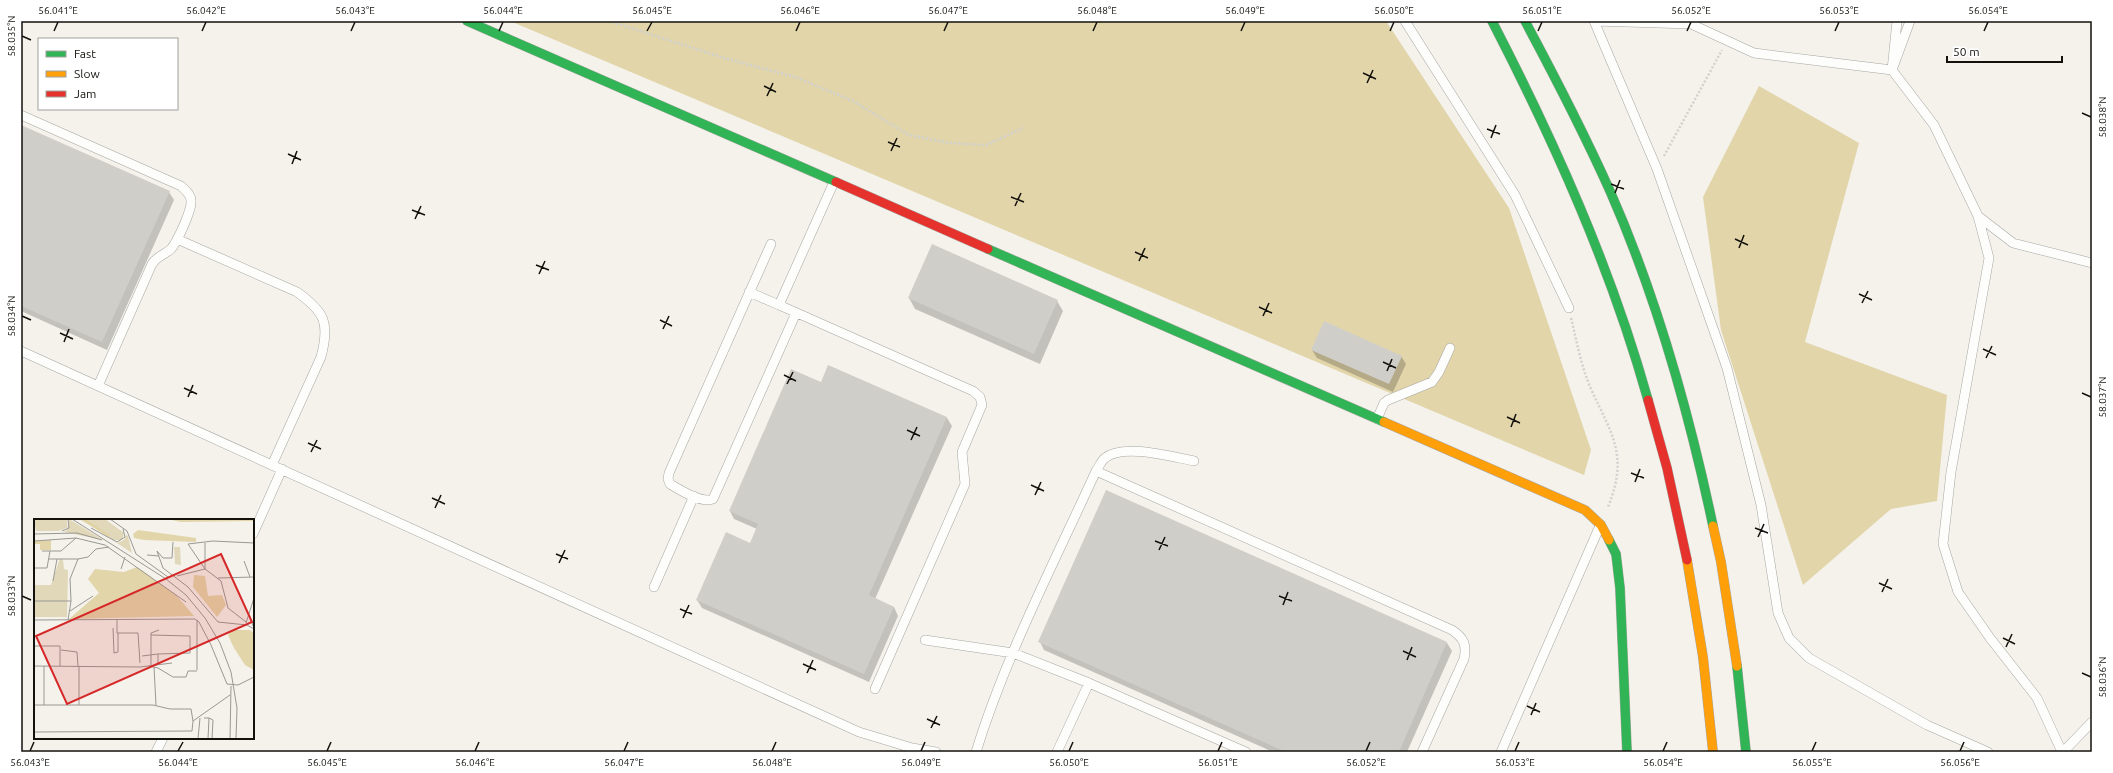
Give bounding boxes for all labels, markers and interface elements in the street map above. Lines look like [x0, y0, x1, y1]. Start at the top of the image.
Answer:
text: 56.041°E [38, 5, 78, 16]
text: 56.042°E [186, 5, 226, 16]
text: 56.043°E [335, 5, 375, 16]
text: 56.044°E [483, 5, 523, 16]
text: 56.045°E [632, 5, 672, 16]
text: 56.046°E [780, 5, 820, 16]
text: 56.047°E [928, 5, 968, 16]
text: 56.048°E [1077, 5, 1117, 16]
text: 56.049°E [1225, 5, 1265, 16]
text: 56.050°E [1374, 5, 1414, 16]
text: 56.051°E [1522, 5, 1562, 16]
text: 56.052°E [1671, 5, 1711, 16]
text: 56.053°E [1819, 5, 1859, 16]
text: 56.054°E [1968, 5, 2008, 16]
text: 58.035°N [6, 15, 17, 57]
legend [38, 38, 178, 110]
scale bar [1947, 38, 2062, 64]
text: 50 m [1953, 45, 1980, 58]
text: Fast [74, 47, 96, 60]
text: Slow [74, 67, 100, 80]
text: Jam [74, 87, 96, 100]
text: 58.038°N [2097, 96, 2108, 138]
text: 58.034°N [6, 295, 17, 337]
text: 58.037°N [2097, 376, 2108, 418]
inset map [34, 519, 254, 739]
text: 58.033°N [6, 575, 17, 617]
text: 58.036°N [2097, 656, 2108, 698]
text: 56.043°E [10, 757, 50, 768]
text: 56.044°E [158, 757, 198, 768]
text: 56.045°E [307, 757, 347, 768]
text: 56.046°E [455, 757, 495, 768]
text: 56.047°E [604, 757, 644, 768]
text: 56.048°E [752, 757, 792, 768]
text: 56.049°E [901, 757, 941, 768]
text: 56.050°E [1049, 757, 1089, 768]
text: 56.051°E [1198, 757, 1238, 768]
text: 56.052°E [1346, 757, 1386, 768]
text: 56.053°E [1495, 757, 1535, 768]
text: 56.054°E [1643, 757, 1683, 768]
text: 56.055°E [1792, 757, 1832, 768]
text: 56.056°E [1940, 757, 1980, 768]

